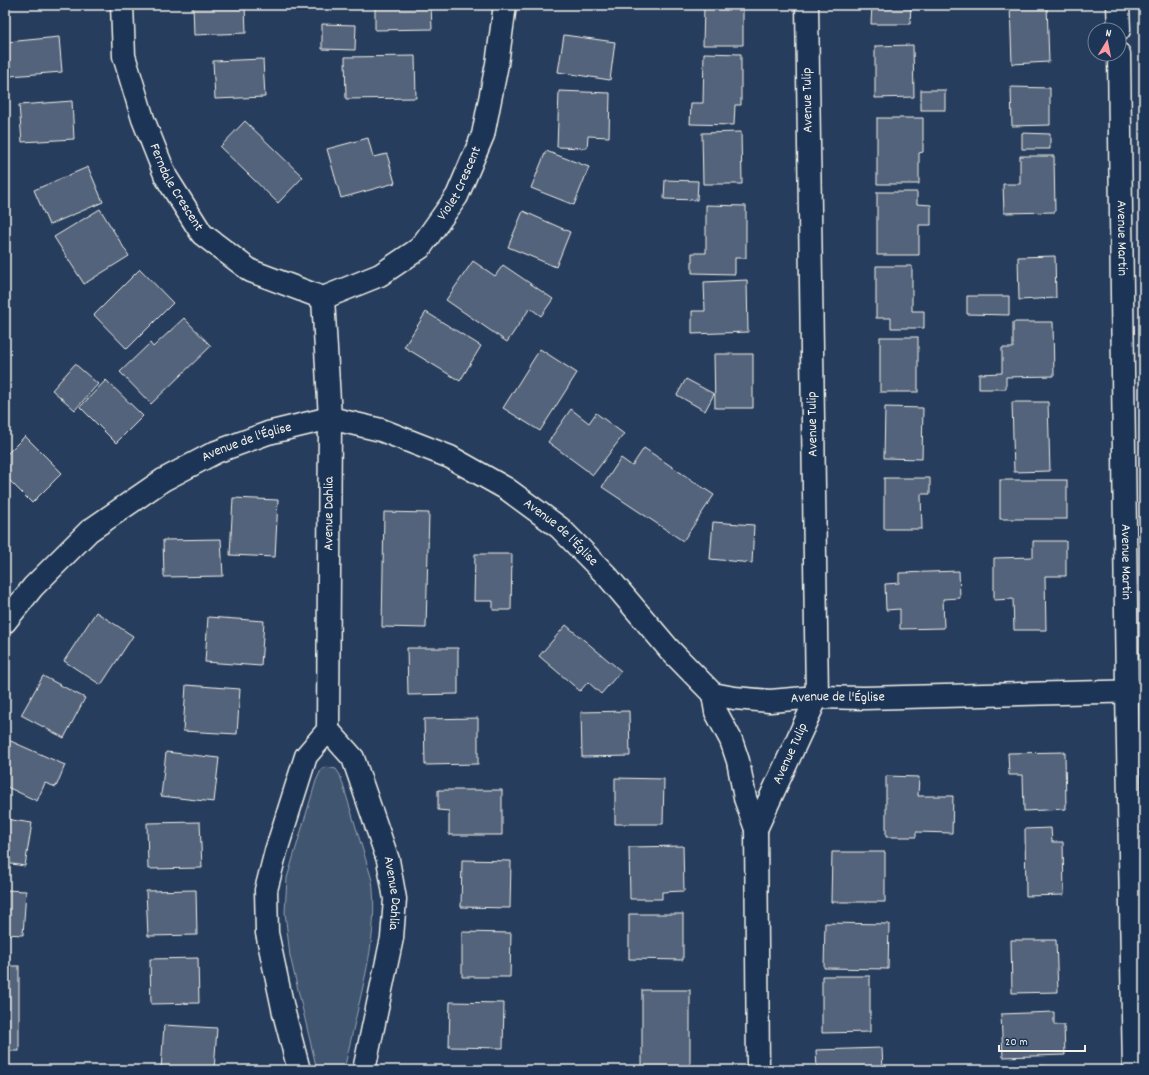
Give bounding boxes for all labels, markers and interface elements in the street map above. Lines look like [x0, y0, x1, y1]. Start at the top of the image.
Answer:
north arrow [1087, 22, 1127, 62]
text: N [1104, 26, 1113, 43]
street label: Avenue Tulip [797, 67, 819, 133]
street label: Ferndale Crescent [144, 141, 208, 235]
street label: Violet Crescent [433, 143, 487, 225]
street label: Avenue Martin [1111, 200, 1132, 276]
street label: Avenue Tulip [802, 391, 824, 457]
street label: Avenue de l'Église [198, 418, 294, 468]
street label: Avenue Dahlia [319, 476, 340, 551]
street label: Avenue de l'Église [519, 494, 602, 571]
street label: Avenue Martin [1115, 524, 1136, 600]
street label: Avenue de l'Église [790, 687, 885, 709]
street label: Avenue Tulip [768, 720, 814, 788]
street label: Avenue Dahlia [378, 855, 405, 931]
scale bar [999, 1027, 1085, 1053]
text: 20 m [1005, 1034, 1028, 1051]

